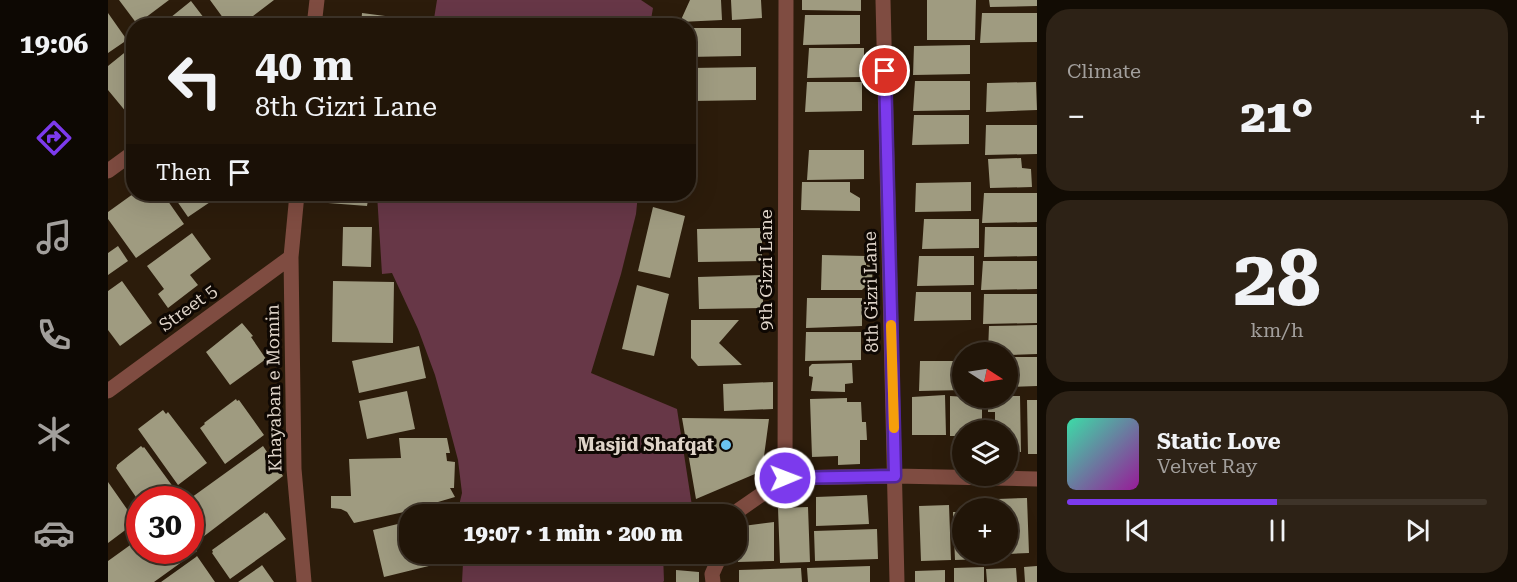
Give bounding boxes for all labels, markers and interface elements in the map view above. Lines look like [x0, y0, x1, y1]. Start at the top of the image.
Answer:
text: 19:06 [20, 28, 88, 60]
text: 40 m [255, 41, 353, 90]
icon: left [156, 42, 234, 120]
pin [859, 45, 910, 96]
icon: arrive [868, 54, 901, 87]
text: Climate [1067, 59, 1141, 83]
text: 21° [1241, 90, 1314, 143]
text: 8th Gizri Lane [255, 91, 437, 123]
text: − [1067, 97, 1085, 136]
text: + [1469, 97, 1487, 136]
icon: directions [33, 117, 75, 159]
icon: arrive [223, 156, 256, 189]
text: Then [156, 160, 211, 185]
street label: 9th Gizri Lane [755, 209, 776, 331]
icon: music [33, 216, 75, 258]
street label: 8th Gizri Lane [859, 231, 882, 353]
text: 28 [1233, 233, 1321, 324]
street label: Street 5 [155, 280, 221, 336]
street label: Khayaban e Momin [262, 304, 285, 472]
icon: phone [33, 314, 75, 356]
text: km/h [1250, 318, 1304, 342]
north arrow [952, 342, 1018, 408]
map controls [952, 342, 1018, 564]
icon: climate [33, 413, 75, 455]
button: layers [952, 420, 1018, 486]
text: Static Love [1157, 429, 1281, 454]
place label: Masjid Shafqat [578, 434, 714, 455]
marker: Masjid Shafqat [719, 438, 733, 452]
position arrow [753, 446, 817, 510]
text: Velvet Ray [1157, 454, 1257, 478]
speed limit sign: 30 [126, 486, 204, 564]
button: + [952, 498, 1018, 564]
icon: car [33, 512, 75, 554]
icon: previous [1121, 514, 1154, 547]
icon: pause [1261, 514, 1294, 547]
icon: next [1401, 514, 1434, 547]
text: 19:07 · 1 min · 200 m [463, 521, 683, 546]

